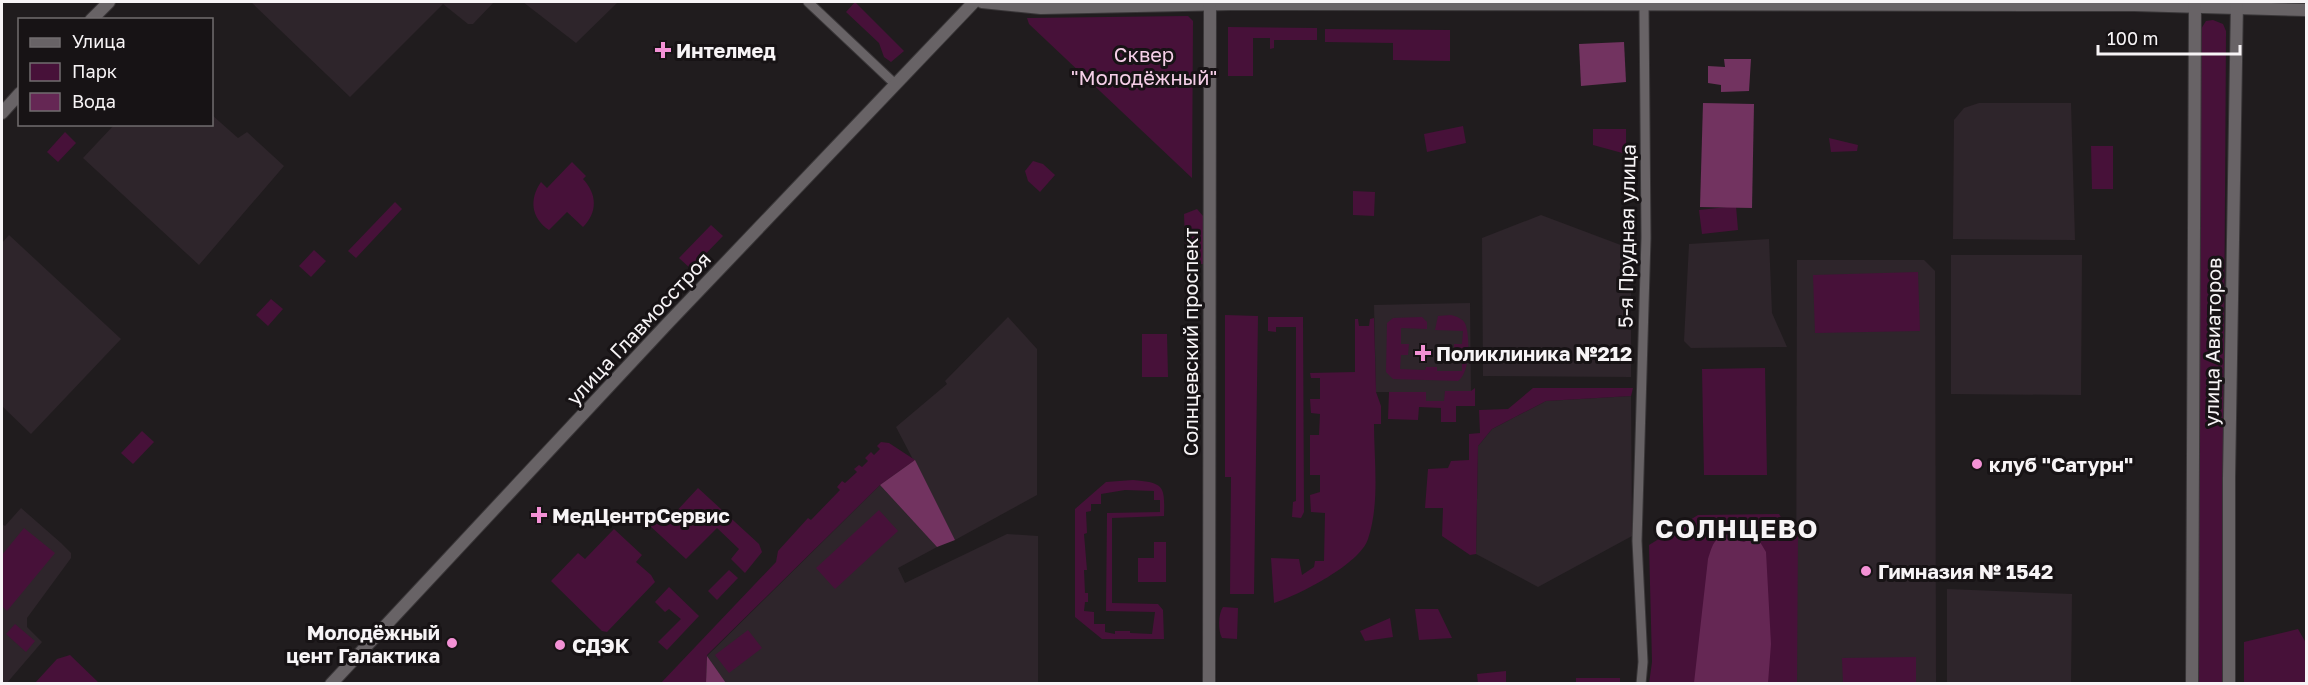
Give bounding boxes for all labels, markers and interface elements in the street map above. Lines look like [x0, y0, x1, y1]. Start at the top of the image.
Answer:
legend [18, 18, 213, 126]
scale bar [2098, 18, 2240, 56]
text: 100 m [2107, 27, 2158, 49]
text: Улица [72, 30, 126, 52]
place label: Интелмед [676, 38, 776, 62]
marker: Интелмед [654, 41, 672, 59]
park label: Сквер "Молодёжный" [1071, 42, 1217, 89]
text: Парк [72, 60, 117, 82]
text: Вода [72, 90, 116, 112]
street label: 5-я Прудная улица [1612, 144, 1640, 328]
street label: Солнцевский проспект [1178, 228, 1202, 456]
street label: улица Главмосстроя [561, 246, 715, 410]
street label: улица Авиаторов [2199, 257, 2225, 427]
place label: Поликлиника №212 [1436, 341, 1632, 365]
marker: Поликлиника №212 [1414, 344, 1432, 362]
place label: клуб "Сатурн" [1989, 452, 2133, 476]
marker: клуб "Сатурн" [1970, 457, 1984, 471]
place label: МедЦентрСервис [552, 503, 730, 527]
marker: МедЦентрСервис [530, 506, 548, 524]
district label: СОЛНЦЕВО [1655, 513, 1819, 544]
place label: Гимназия № 1542 [1878, 559, 2053, 583]
marker: Гимназия № 1542 [1859, 564, 1873, 578]
place label: Молодёжный цент Галактика [286, 620, 440, 667]
place label: СДЭК [572, 633, 630, 657]
marker: Молодёжный цент Галактика [445, 636, 459, 650]
marker: СДЭК [553, 638, 567, 652]

